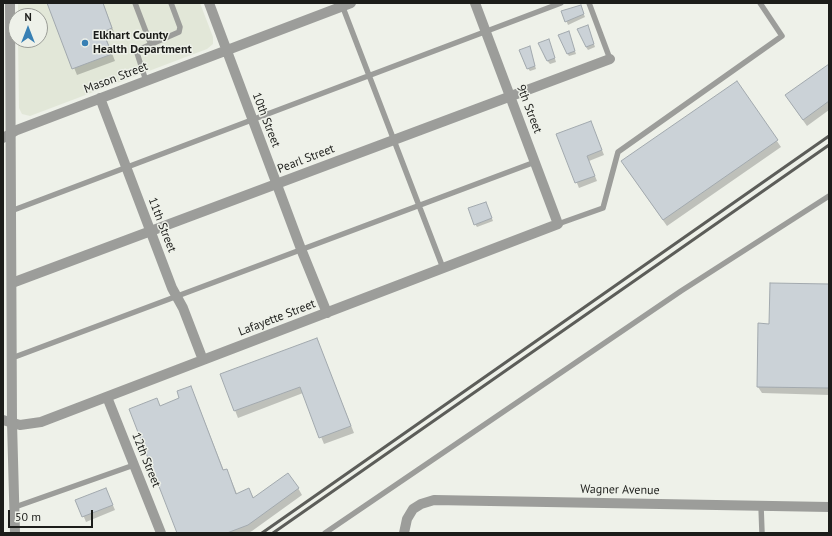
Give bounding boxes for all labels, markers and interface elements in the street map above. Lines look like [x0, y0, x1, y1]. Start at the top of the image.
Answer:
north arrow [8, 8, 48, 48]
text: N [24, 10, 32, 24]
place label: Elkhart County Health Department [93, 29, 192, 57]
marker: Elkhart County Health Department [80, 38, 90, 48]
street label: Mason Street [82, 59, 150, 97]
street label: 9th Street [513, 83, 545, 135]
street label: 10th Street [249, 91, 283, 149]
street label: Pearl Street [276, 142, 336, 176]
street label: 11th Street [145, 196, 179, 254]
street label: Lafayette Street [237, 297, 317, 339]
street label: 12th Street [129, 431, 163, 489]
street label: Wagner Avenue [580, 482, 660, 498]
scale bar [10, 502, 95, 528]
text: 50 m [15, 509, 41, 524]

